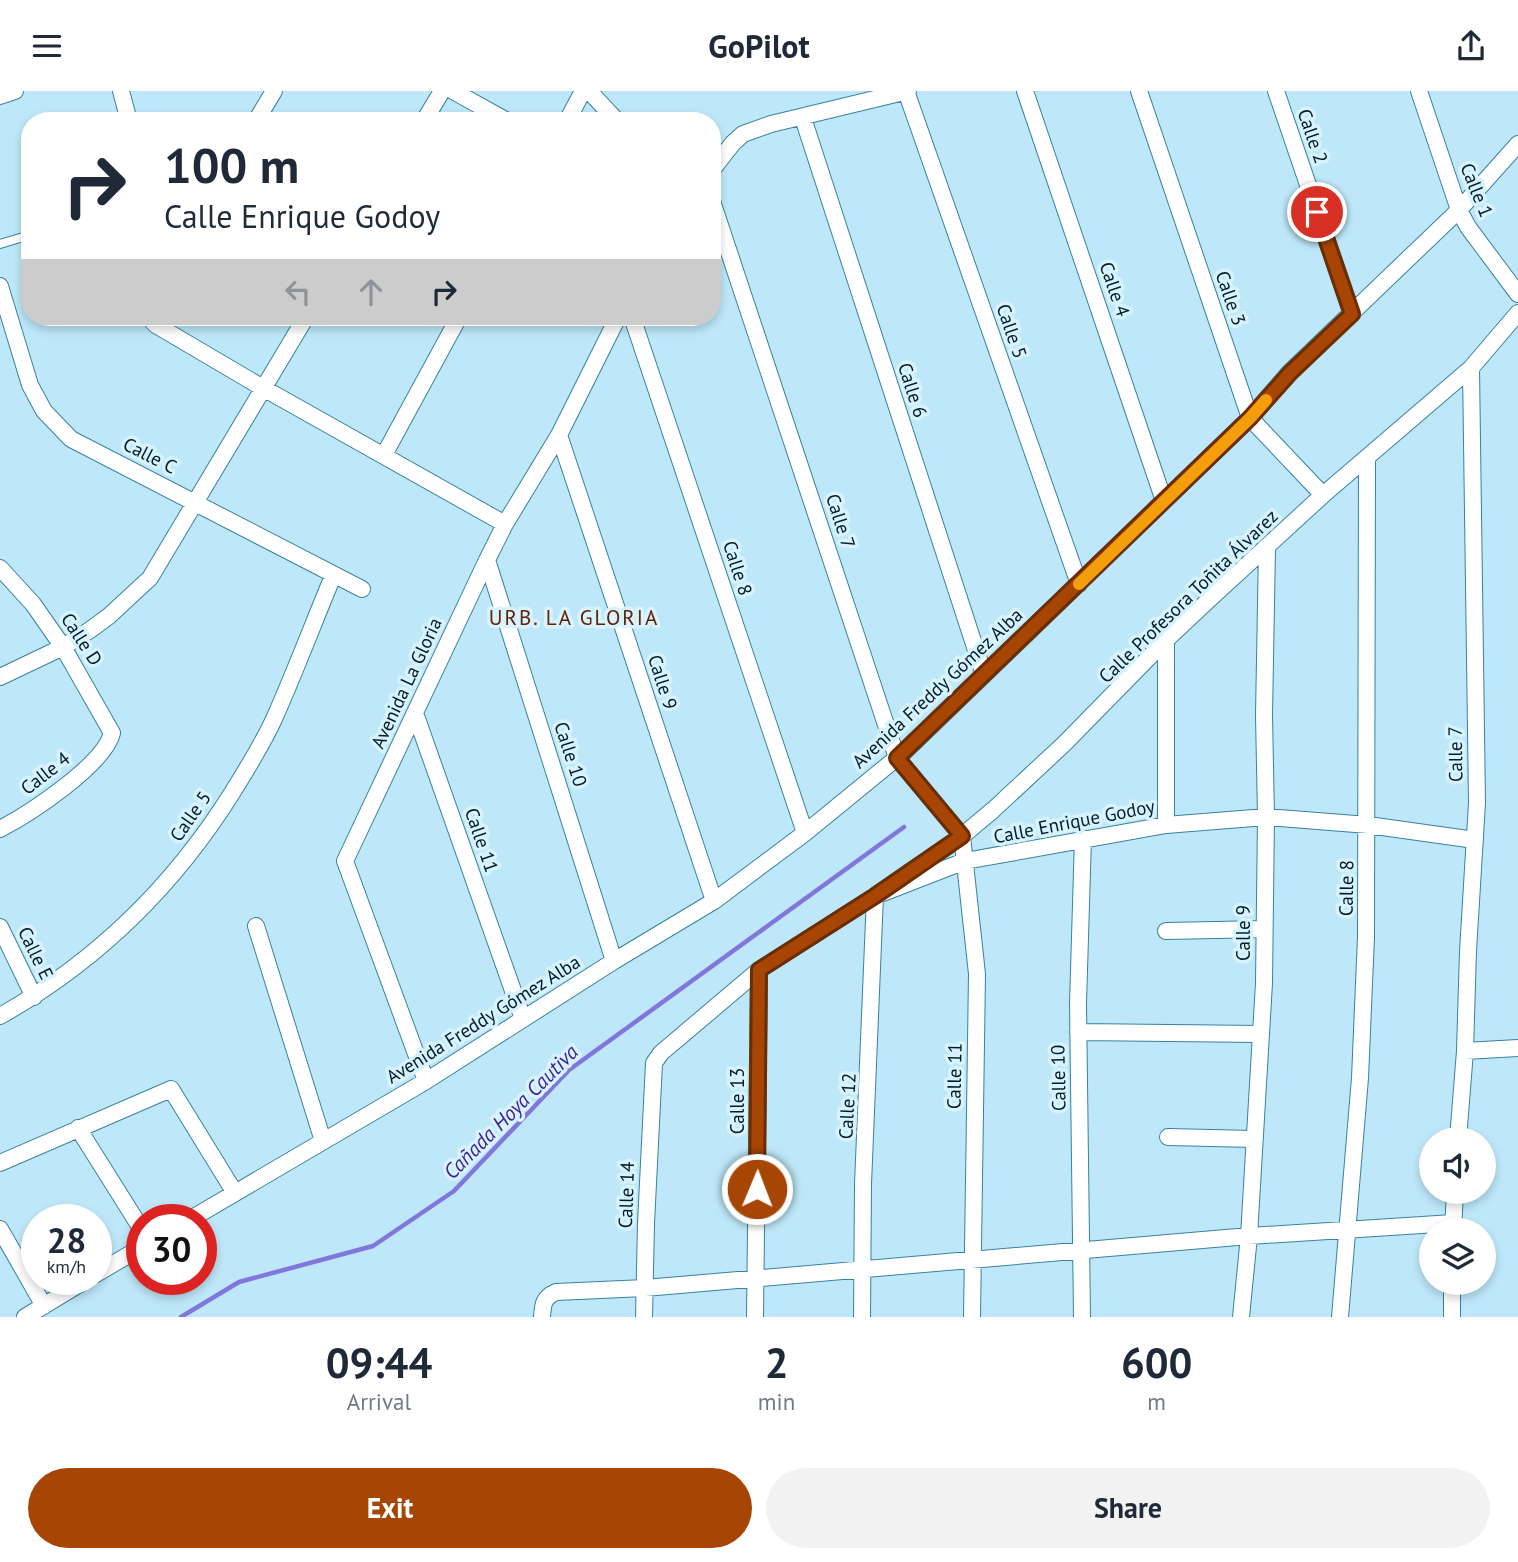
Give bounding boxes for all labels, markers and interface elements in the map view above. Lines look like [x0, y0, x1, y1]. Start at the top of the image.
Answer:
text: GoPilot [708, 25, 810, 67]
icon: menu [28, 27, 66, 65]
icon: share [1452, 27, 1490, 65]
street label: Calle 2 [1293, 106, 1333, 166]
text: 100 m [164, 133, 299, 197]
icon: right [49, 140, 140, 231]
street label: Calle 1 [1455, 159, 1499, 221]
pin [1287, 182, 1347, 242]
icon: arrive [1298, 193, 1336, 231]
text: Calle Enrique Godoy [164, 195, 440, 237]
street label: Calle 4 [1095, 259, 1135, 319]
street label: Calle 3 [1211, 268, 1251, 328]
icon: left [279, 273, 317, 311]
icon: ahead [352, 273, 390, 311]
icon: right [425, 273, 463, 311]
street label: Calle 5 [992, 301, 1032, 361]
street label: Calle 6 [893, 360, 933, 420]
street label: Calle C [119, 431, 181, 479]
street label: Calle 7 [821, 491, 861, 551]
street label: Calle Profesora Toñita Álvarez [1093, 504, 1283, 688]
street label: Calle 8 [718, 538, 758, 598]
street label: Avenida Freddy Gómez Alba [847, 603, 1027, 773]
district label: URB. LA GLORIA [489, 604, 659, 631]
street label: Calle D [56, 608, 108, 670]
street label: Avenida La Gloria [365, 614, 447, 752]
street label: Calle 9 [643, 652, 683, 712]
street label: Calle 10 [549, 719, 593, 789]
street label: Calle 7 [1443, 726, 1467, 782]
street label: Calle 4 [15, 746, 75, 800]
street label: Calle 5 [164, 786, 216, 846]
street label: Calle Enrique Godoy [991, 794, 1157, 848]
street label: Calle 11 [460, 805, 504, 875]
street label: Calle 8 [1334, 860, 1358, 916]
street label: Calle 9 [1231, 905, 1255, 961]
street label: Calle E [13, 923, 59, 983]
street label: Avenida Freddy Gómez Alba [382, 949, 584, 1089]
water label: Cañada Hoya Cautiva [438, 1038, 584, 1185]
street label: Calle 11 [941, 1043, 967, 1109]
street label: Calle 10 [1045, 1045, 1071, 1111]
street label: Calle 13 [725, 1068, 749, 1134]
street label: Calle 12 [833, 1072, 861, 1140]
map controls [1419, 1127, 1496, 1295]
button: sound [1419, 1127, 1496, 1204]
position arrow [720, 1152, 794, 1226]
street label: Calle 14 [613, 1161, 639, 1229]
speed limit sign: 30 [126, 1204, 217, 1295]
text: 28 [47, 1217, 86, 1263]
button: layers [1419, 1218, 1496, 1295]
text: km/h [47, 1255, 86, 1278]
text: 09:44 [326, 1335, 432, 1390]
text: 2 [765, 1335, 788, 1390]
text: 600 [1121, 1335, 1192, 1390]
text: Arrival [347, 1387, 411, 1416]
text: min [758, 1387, 795, 1416]
text: m [1147, 1387, 1166, 1416]
button: Exit [28, 1468, 752, 1548]
button: Share [766, 1468, 1490, 1548]

